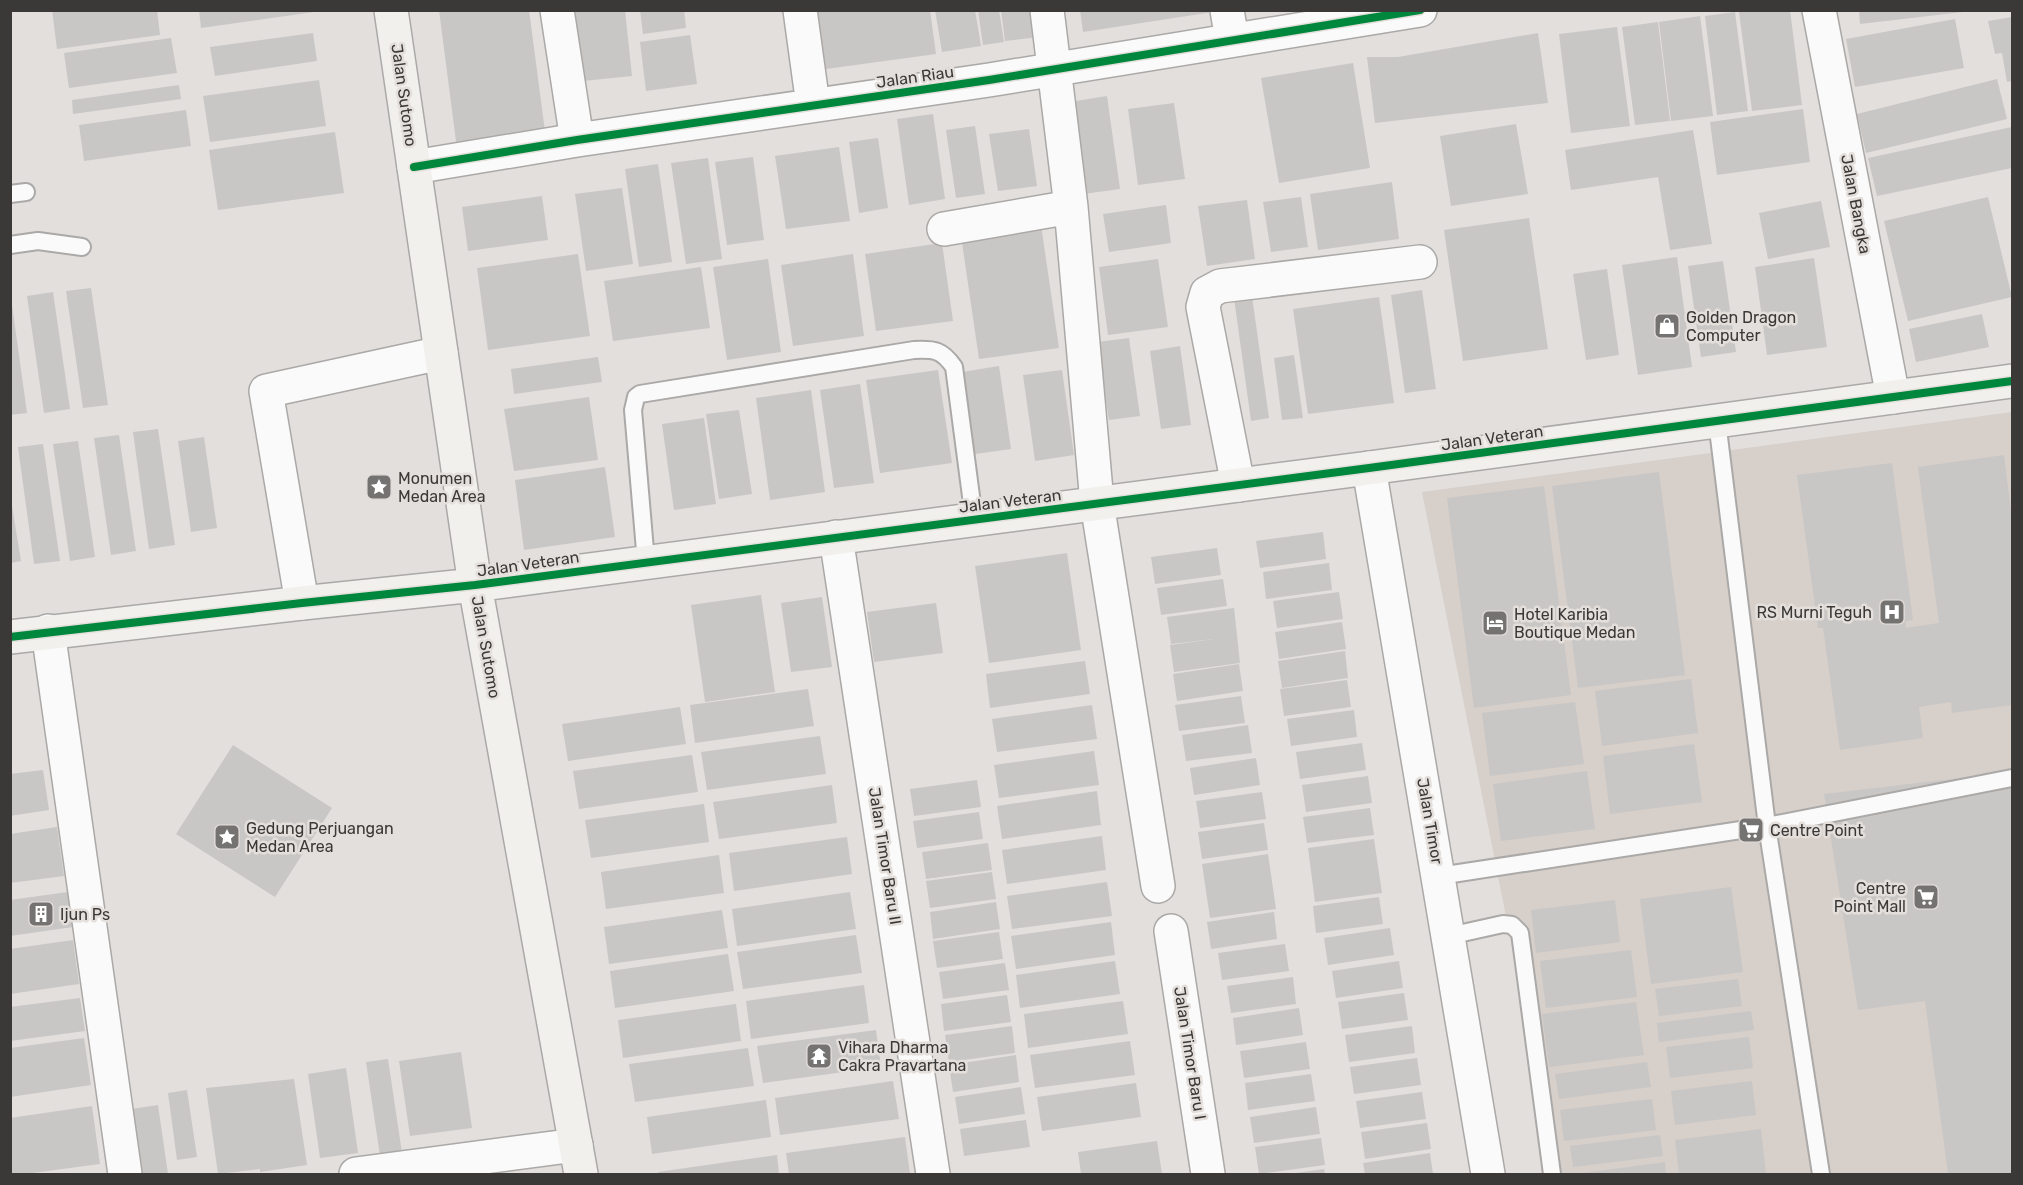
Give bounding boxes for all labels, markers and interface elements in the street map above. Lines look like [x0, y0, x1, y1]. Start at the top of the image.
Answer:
street label: Jalan Sutomo [387, 42, 421, 148]
street label: Jalan Riau [875, 62, 955, 92]
street label: Jalan Bangka [1837, 153, 1875, 255]
place label: Golden Dragon Computer [1686, 308, 1796, 345]
shop icon: Golden Dragon Computer [1652, 311, 1682, 341]
street label: Jalan Veteran [1440, 421, 1544, 455]
place label: Monumen Medan Area [398, 469, 486, 506]
place icon: Monumen Medan Area [364, 472, 394, 502]
street label: Jalan Veteran [958, 485, 1062, 517]
street label: Jalan Veteran [476, 547, 580, 581]
street label: Jalan Sutomo [468, 594, 504, 700]
hospital icon: RS Murni Teguh [1877, 597, 1907, 627]
place label: RS Murni Teguh [1757, 603, 1872, 622]
place label: Hotel Karibia Boutique Medan [1514, 605, 1635, 642]
hotel icon: Hotel Karibia Boutique Medan [1480, 608, 1510, 638]
street label: Jalan Timor [1413, 776, 1447, 866]
street label: Jalan Timor Baru II [865, 786, 905, 926]
supermarket icon: Centre Point [1736, 815, 1766, 845]
place label: Gedung Perjuangan Medan Area [246, 819, 394, 856]
place label: Centre Point [1770, 821, 1863, 840]
place icon: Gedung Perjuangan Medan Area [212, 822, 242, 852]
place label: Centre Point Mall [1834, 879, 1906, 916]
supermarket icon: Centre Point Mall [1911, 882, 1941, 912]
building icon: Ijun Ps [26, 899, 56, 929]
place label: Ijun Ps [60, 905, 110, 924]
street label: Jalan Timor Baru I [1170, 985, 1210, 1121]
place label: Vihara Dharma Cakra Pravartana [838, 1038, 966, 1075]
temple icon: Vihara Dharma Cakra Pravartana [804, 1041, 834, 1071]

